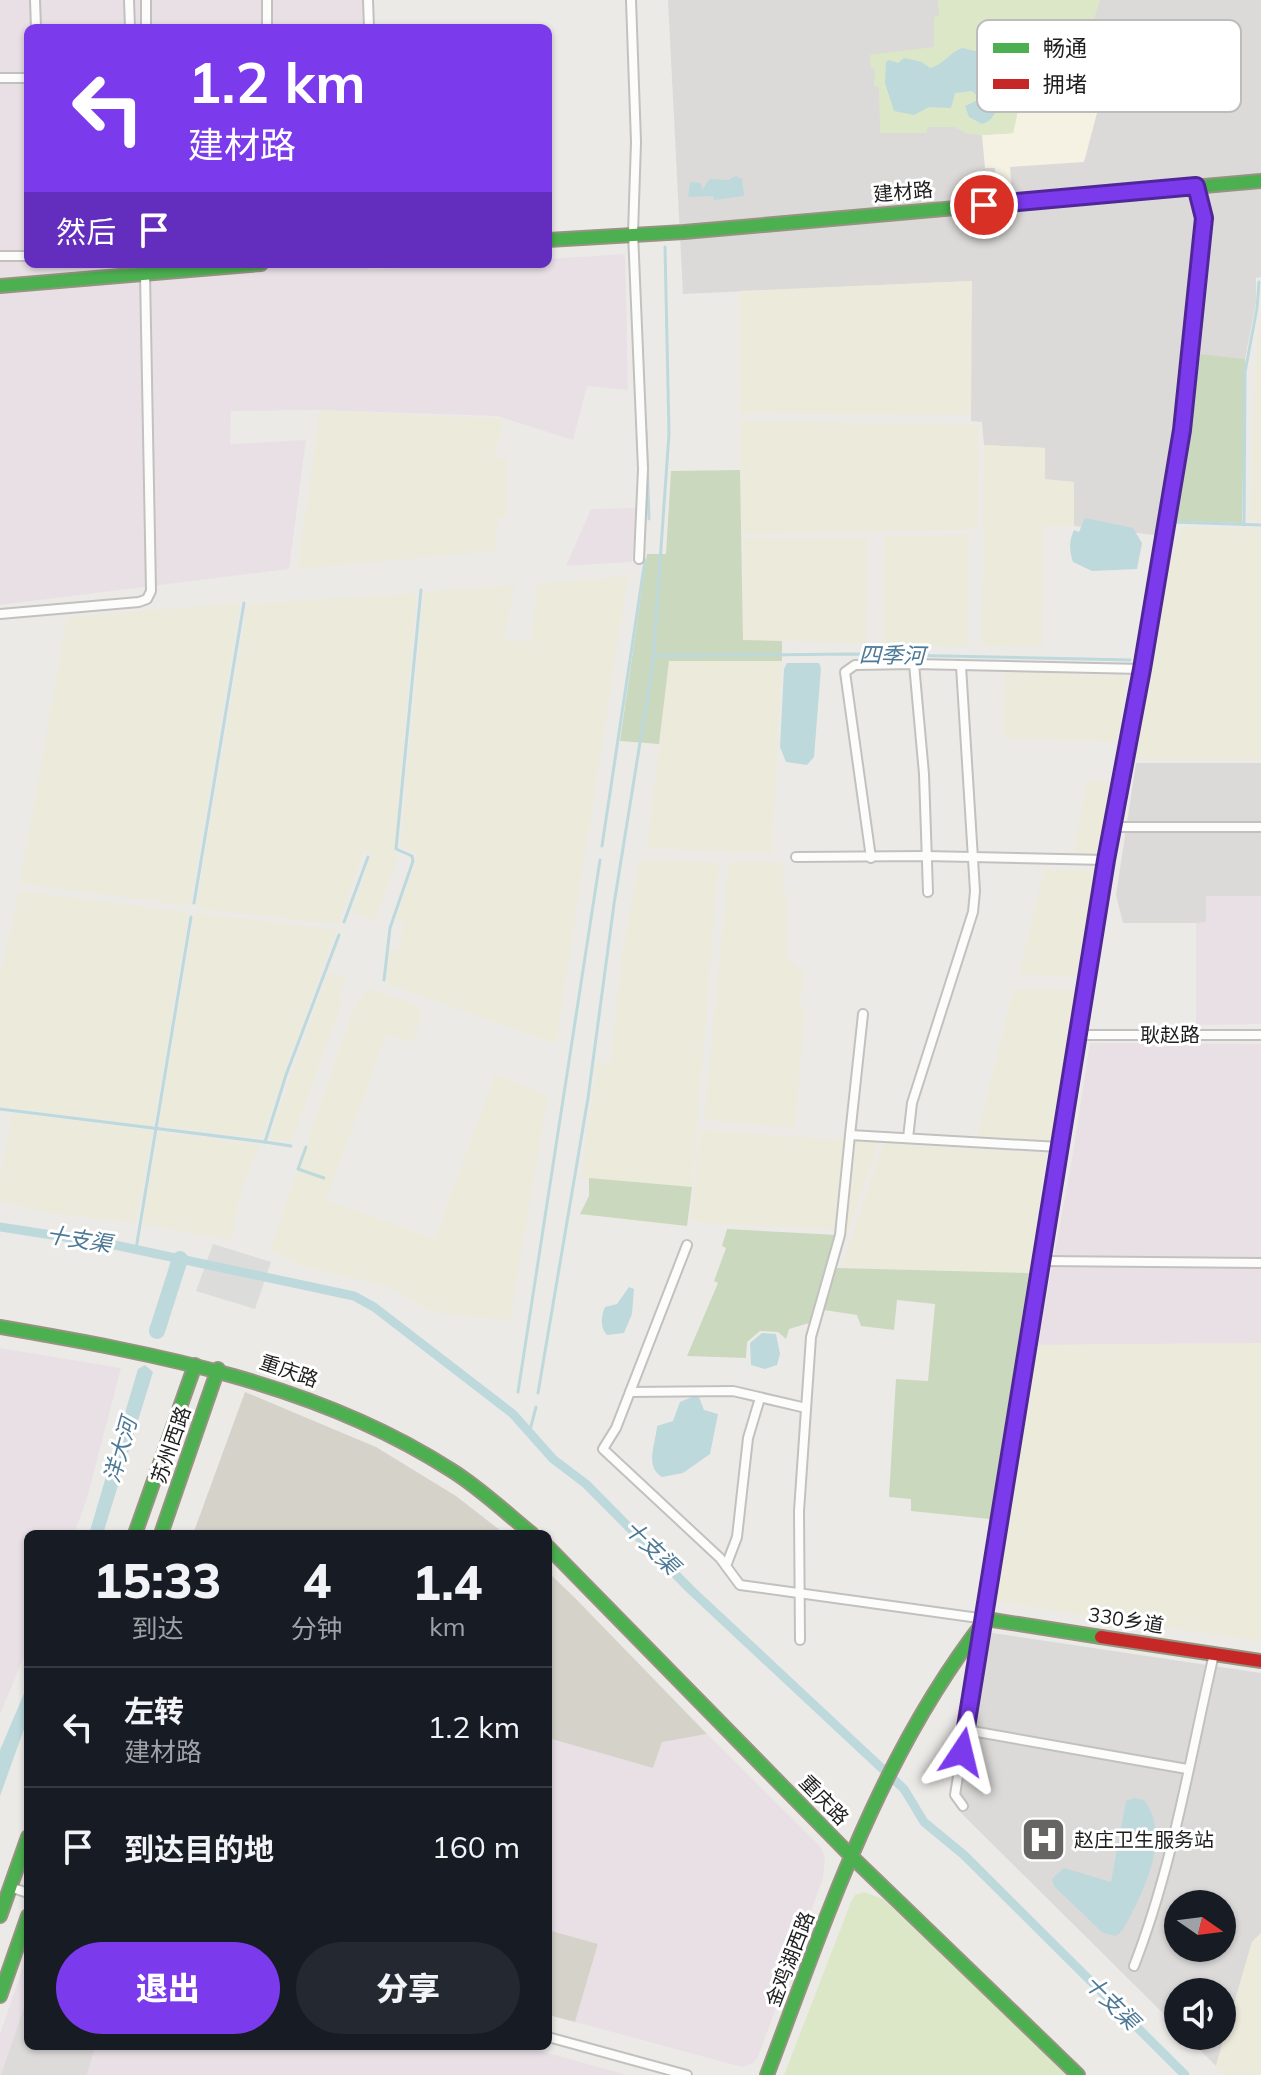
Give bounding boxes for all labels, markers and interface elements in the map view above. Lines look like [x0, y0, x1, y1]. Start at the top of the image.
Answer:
legend [977, 20, 1241, 112]
text: 畅通 [1043, 34, 1087, 62]
text: 1.2 km [188, 47, 366, 117]
icon: left [56, 56, 160, 160]
text: 拥堵 [1043, 70, 1087, 98]
text: 建材路 [188, 122, 296, 167]
pin [950, 171, 1018, 239]
street label: 建材路 [872, 176, 934, 207]
icon: arrive [962, 183, 1006, 227]
icon: arrive [132, 208, 176, 252]
text: 然后 [56, 213, 116, 251]
water label: 四季河 [859, 640, 929, 670]
street label: 耿赵路 [1140, 1022, 1200, 1047]
water label: 十支渠 [44, 1220, 117, 1258]
street label: 重庆路 [257, 1349, 322, 1392]
street label: 苏州西路 [146, 1403, 195, 1487]
water label: 洋大河 [97, 1411, 144, 1486]
water label: 十支渠 [619, 1514, 688, 1582]
text: 15:33 [94, 1550, 221, 1610]
text: 4 [302, 1550, 331, 1610]
text: 1.4 [412, 1552, 482, 1612]
street label: 330乡道 [1087, 1601, 1166, 1638]
text: km [429, 1610, 466, 1643]
text: 到达 [131, 1612, 183, 1645]
text: 分钟 [291, 1612, 343, 1645]
text: 左转 [124, 1692, 184, 1730]
icon: left [56, 1705, 100, 1749]
text: 1.2 km [428, 1708, 520, 1746]
position arrow [920, 1710, 1004, 1794]
text: 建材路 [124, 1735, 202, 1768]
street label: 重庆路 [795, 1769, 854, 1830]
hospital icon: 赵庄卫生服务站 [1019, 1816, 1067, 1864]
icon: arrive [56, 1825, 100, 1869]
place label: 赵庄卫生服务站 [1074, 1827, 1214, 1852]
text: 160 m [432, 1828, 520, 1866]
text: 到达目的地 [124, 1830, 274, 1868]
north arrow [1164, 1890, 1236, 1962]
map controls [1164, 1890, 1236, 2050]
street label: 金鸡湖西路 [760, 1908, 819, 2010]
button: 退出 [56, 1942, 280, 2034]
button: 分享 [296, 1942, 520, 2034]
water label: 十支渠 [1079, 1969, 1147, 2037]
button: sound [1164, 1978, 1236, 2050]

